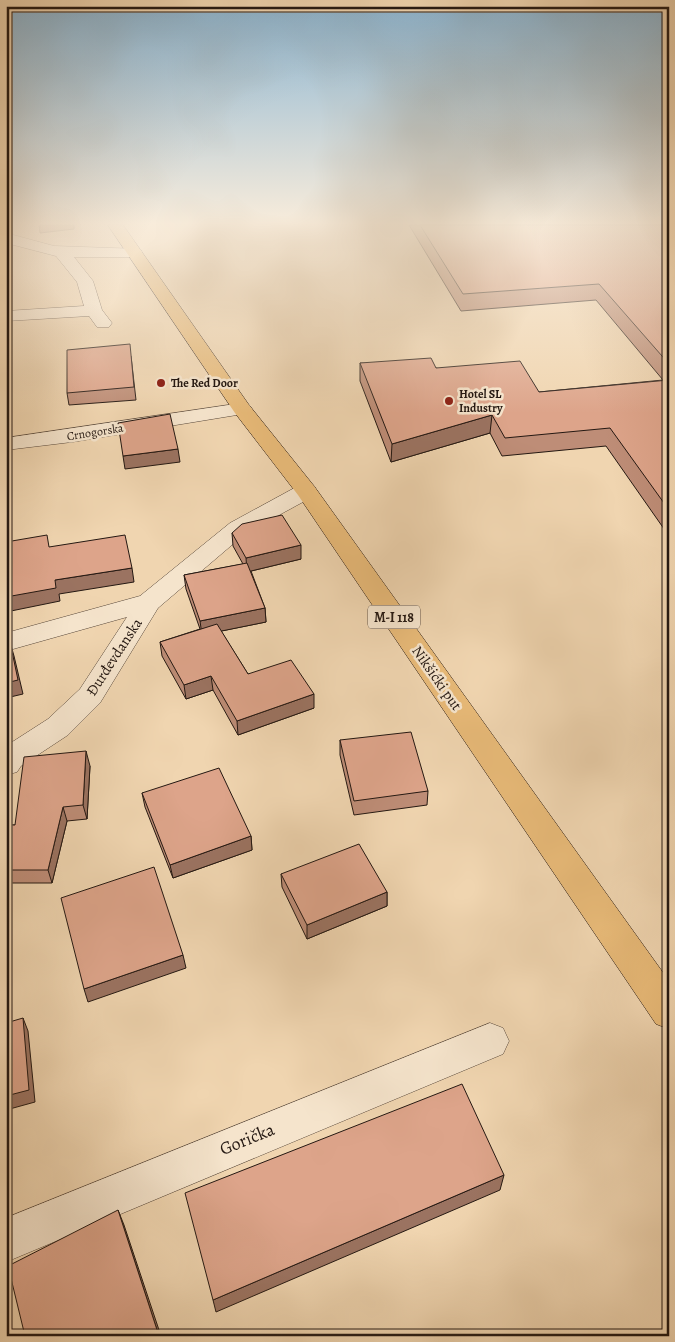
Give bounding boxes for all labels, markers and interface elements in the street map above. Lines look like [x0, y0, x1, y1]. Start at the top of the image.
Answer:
place label: The Red Door [171, 375, 238, 391]
marker: The Red Door [155, 377, 167, 389]
place label: Hotel SL Industry [459, 386, 503, 416]
marker: Hotel SL Industry [443, 395, 455, 407]
street label: Crnogorska [66, 420, 125, 444]
road number: M-I 118 [368, 606, 420, 628]
street label: Đurđevdanska [81, 614, 147, 700]
street label: Nikšićki put [407, 642, 467, 714]
street label: Gorička [216, 1117, 279, 1161]

